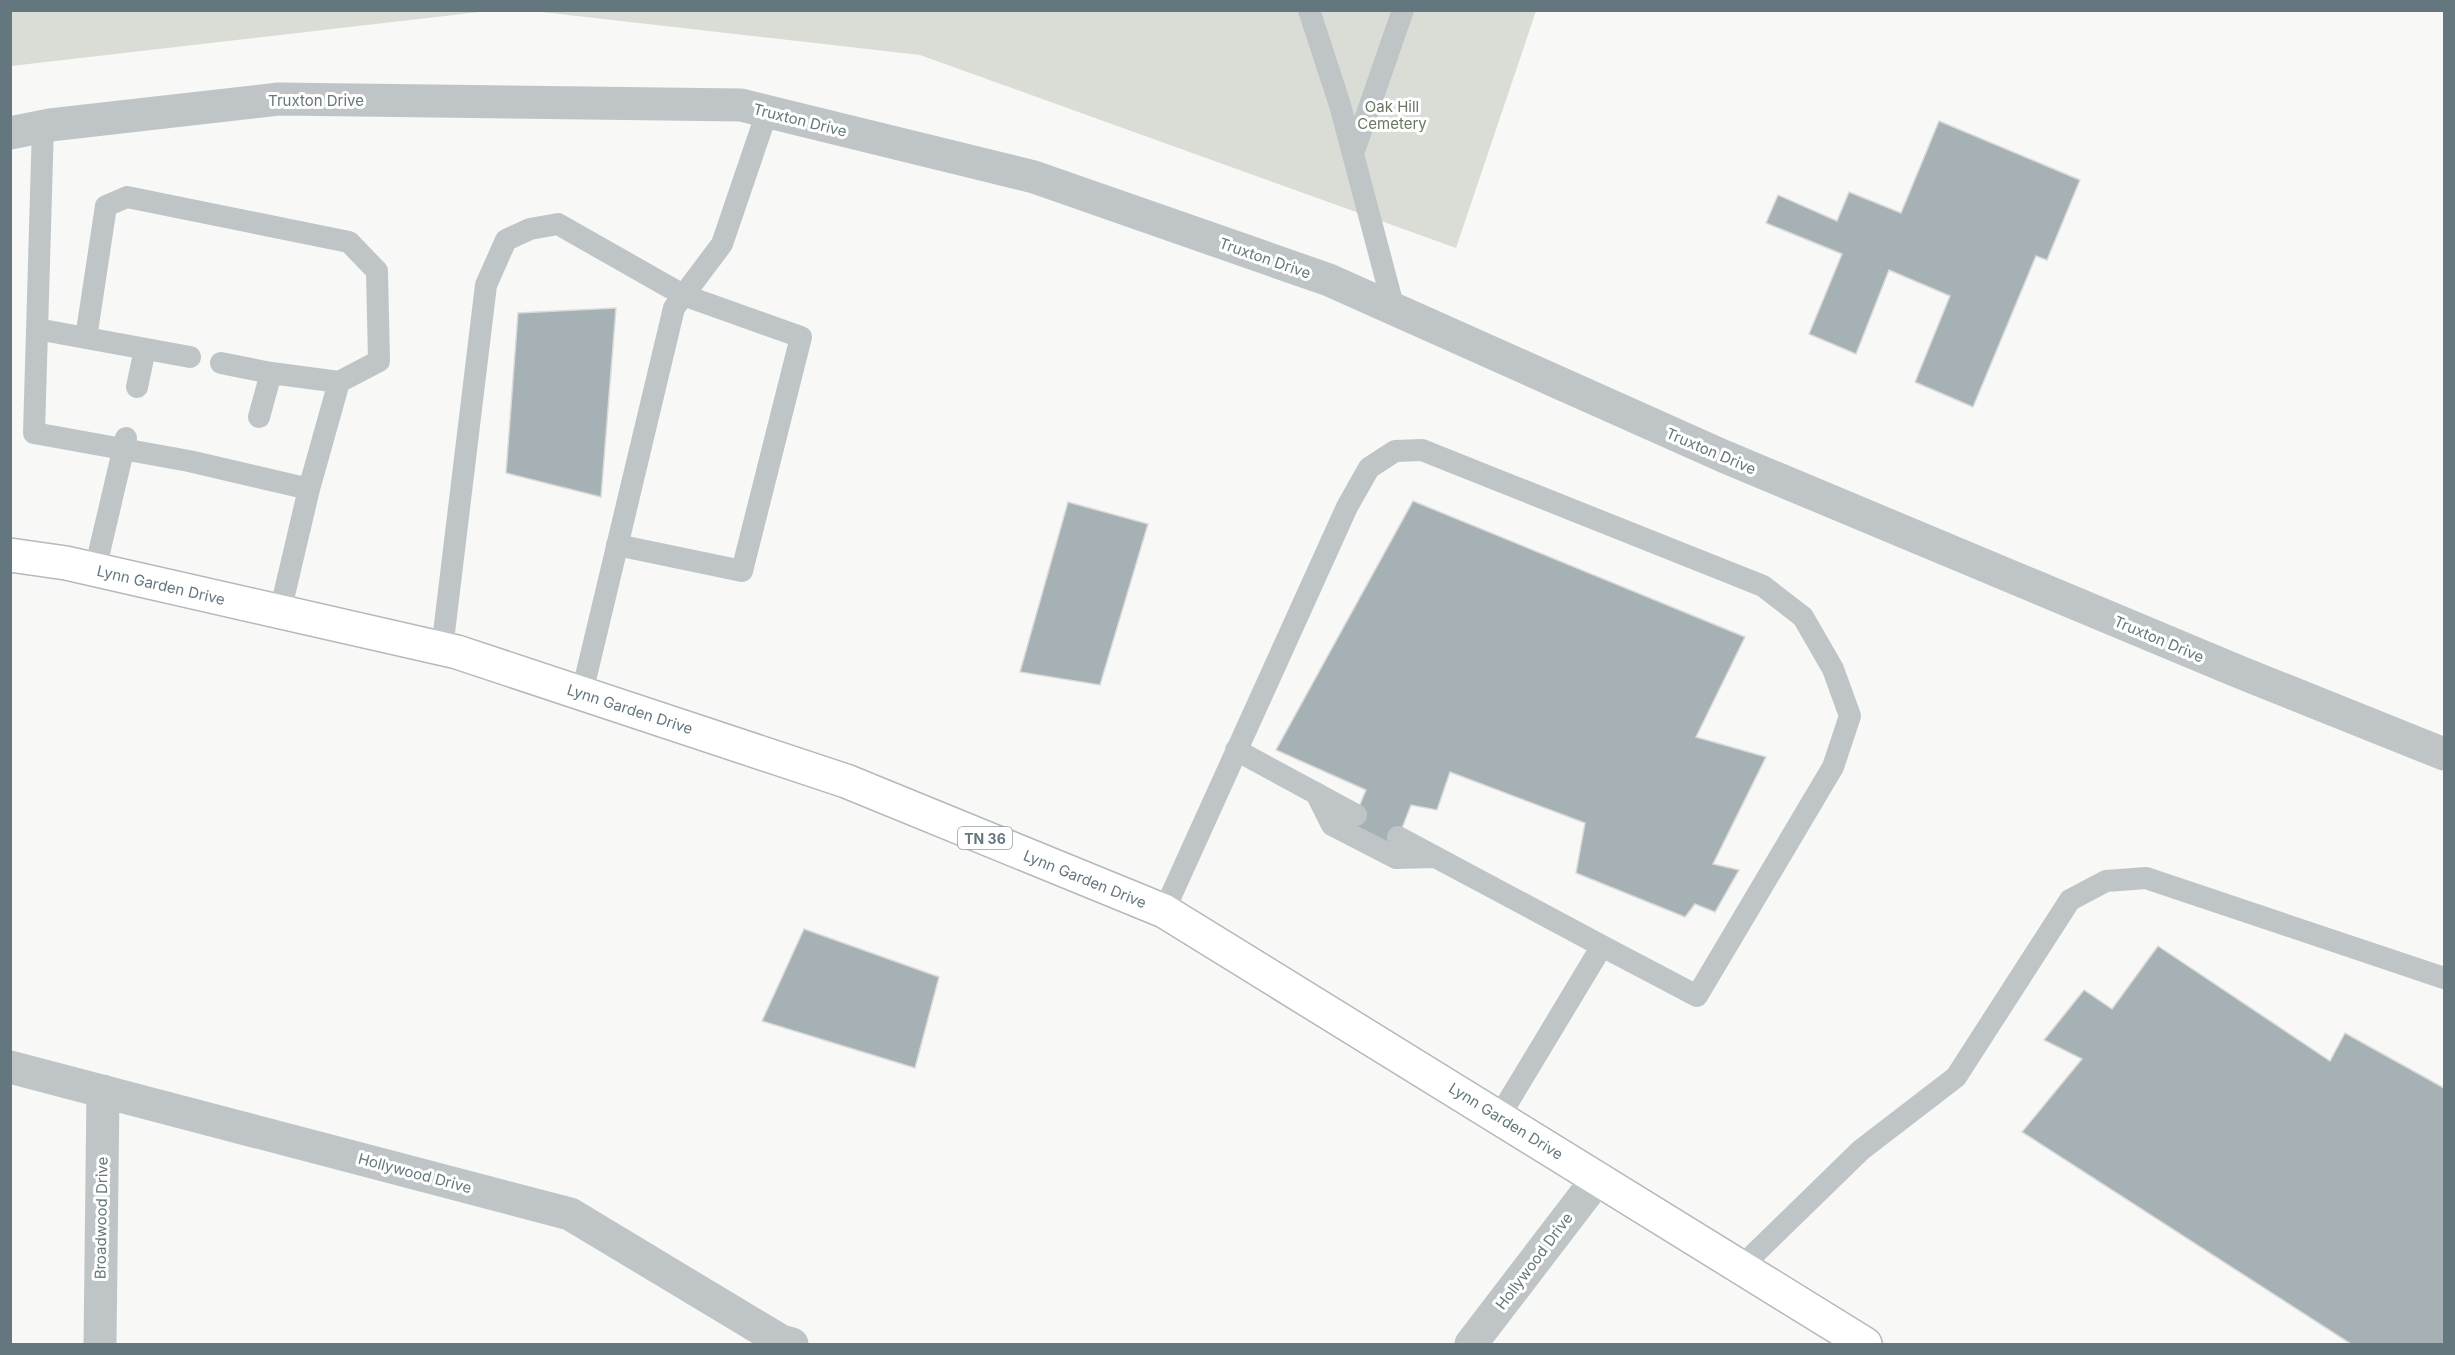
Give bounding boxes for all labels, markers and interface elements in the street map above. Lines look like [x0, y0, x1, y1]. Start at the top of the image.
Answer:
street label: Truxton Drive [268, 91, 364, 110]
park label: Oak Hill Cemetery [1357, 97, 1427, 133]
street label: Truxton Drive [751, 99, 849, 141]
street label: Truxton Drive [1217, 233, 1313, 283]
street label: Truxton Drive [1663, 424, 1759, 478]
street label: Lynn Garden Drive [95, 561, 227, 609]
street label: Truxton Drive [2111, 612, 2207, 666]
street label: Lynn Garden Drive [565, 680, 695, 738]
road number: TN 36 [958, 827, 1012, 849]
street label: Lynn Garden Drive [1021, 846, 1149, 912]
street label: Lynn Garden Drive [1445, 1078, 1567, 1164]
street label: Hollywood Drive [356, 1149, 474, 1197]
street label: Broadwood Drive [90, 1157, 112, 1279]
street label: Hollywood Drive [1491, 1209, 1577, 1313]

